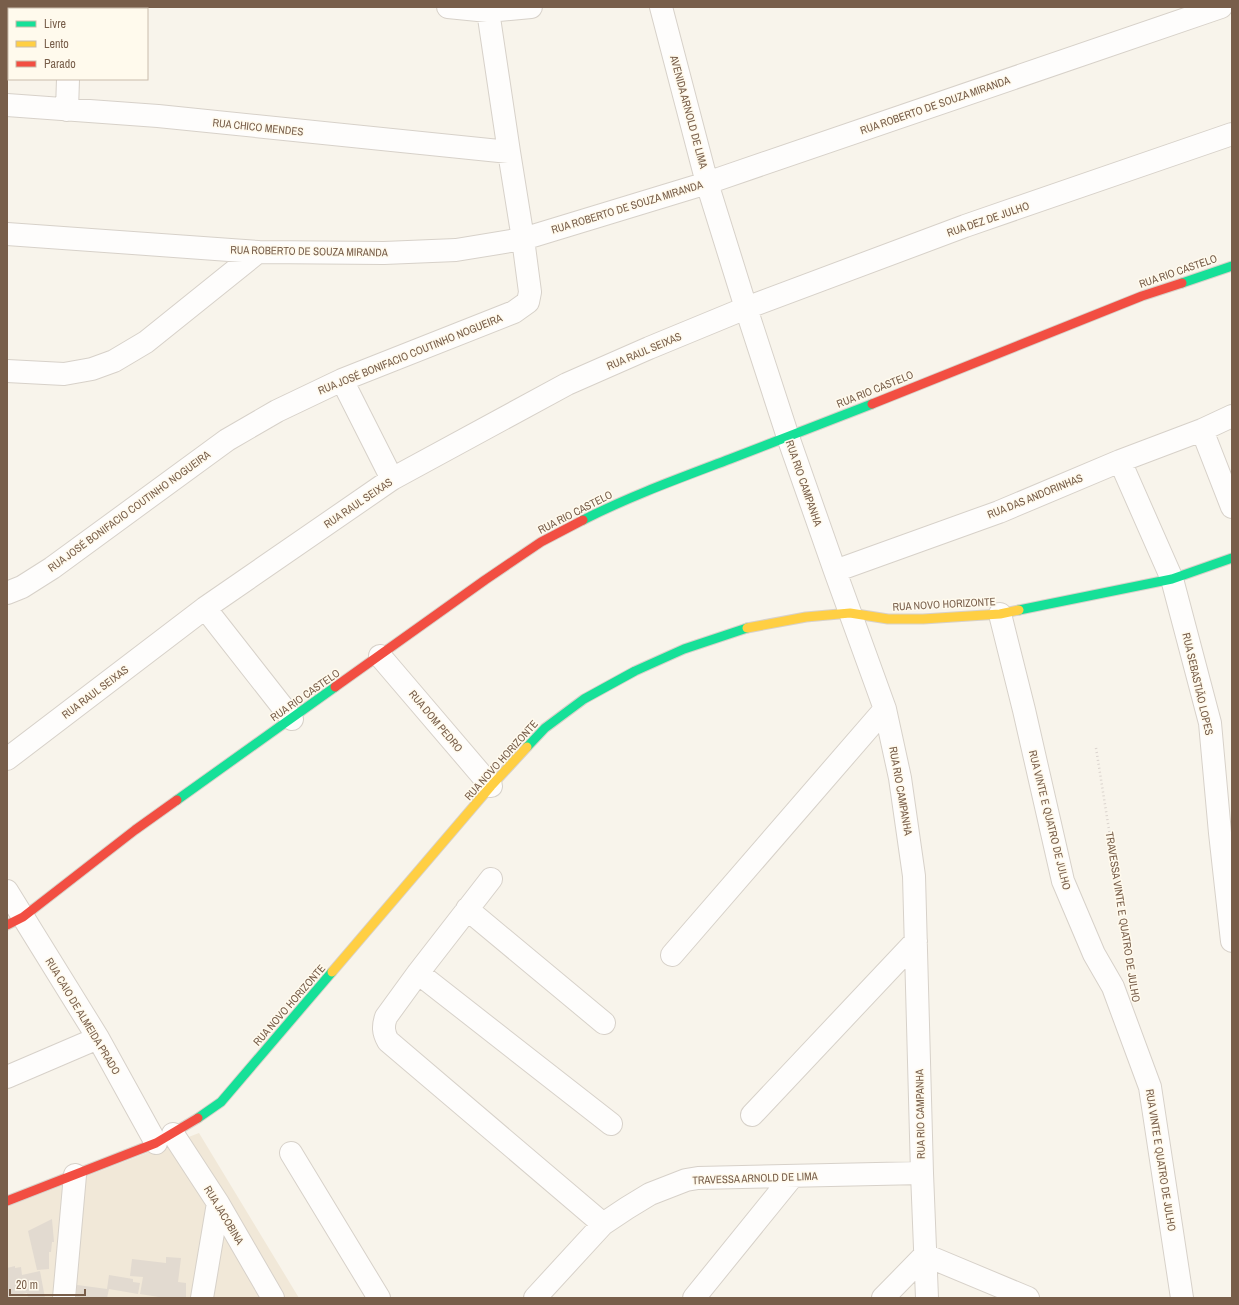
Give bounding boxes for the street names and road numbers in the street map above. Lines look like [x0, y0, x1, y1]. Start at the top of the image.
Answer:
street label: AVENIDA ARNOLD DE LIMA [667, 53, 711, 171]
street label: RUA ROBERTO DE SOUZA MIRANDA [858, 72, 1013, 137]
street label: RUA CHICO MENDES [212, 115, 304, 139]
street label: RUA ROBERTO DE SOUZA MIRANDA [550, 177, 705, 237]
street label: RUA DEZ DE JULHO [945, 198, 1031, 240]
street label: RUA ROBERTO DE SOUZA MIRANDA [230, 243, 389, 259]
street label: RUA RIO CASTELO [1137, 251, 1219, 291]
street label: RUA JOSÉ BONIFACIO COUTINHO NOGUEIRA [316, 310, 505, 397]
street label: RUA RAUL SEIXAS [604, 329, 684, 373]
street label: RUA RIO CASTELO [834, 367, 916, 411]
street label: RUA RIO CAMPANHA [783, 438, 826, 529]
street label: RUA JOSÉ BONIFACIO COUTINHO NOGUEIRA [45, 447, 214, 575]
street label: RUA DAS ANDORINHAS [985, 470, 1085, 522]
street label: RUA RAUL SEIXAS [321, 475, 395, 531]
street label: RUA RIO CASTELO [535, 487, 615, 537]
street label: RUA NOVO HORIZONTE [892, 594, 996, 614]
street label: RUA SEBASTIÃO LOPES [1179, 631, 1217, 737]
street label: RUA RAUL SEIXAS [59, 662, 131, 722]
street label: RUA RIO CASTELO [268, 666, 342, 724]
street label: RUA DOM PEDRO [406, 687, 466, 755]
street label: RUA NOVO HORIZONTE [461, 717, 541, 803]
street label: RUA RIO CAMPANHA [886, 745, 916, 838]
street label: RUA VINTE E QUATRO DE JULHO [1026, 749, 1074, 891]
street label: TRAVESSA VINTE E QUATRO DE JULHO [1103, 831, 1143, 1003]
street label: RUA CAIO DE ALMEIDA PRADO [43, 955, 123, 1077]
street label: RUA NOVO HORIZONTE [250, 961, 328, 1049]
street label: RUA RIO CAMPANHA [912, 1068, 928, 1159]
street label: RUA VINTE E QUATRO DE JULHO [1143, 1088, 1179, 1232]
street label: TRAVESSA ARNOLD DE LIMA [692, 1169, 819, 1187]
street label: RUA JACOBINA [201, 1183, 248, 1248]

